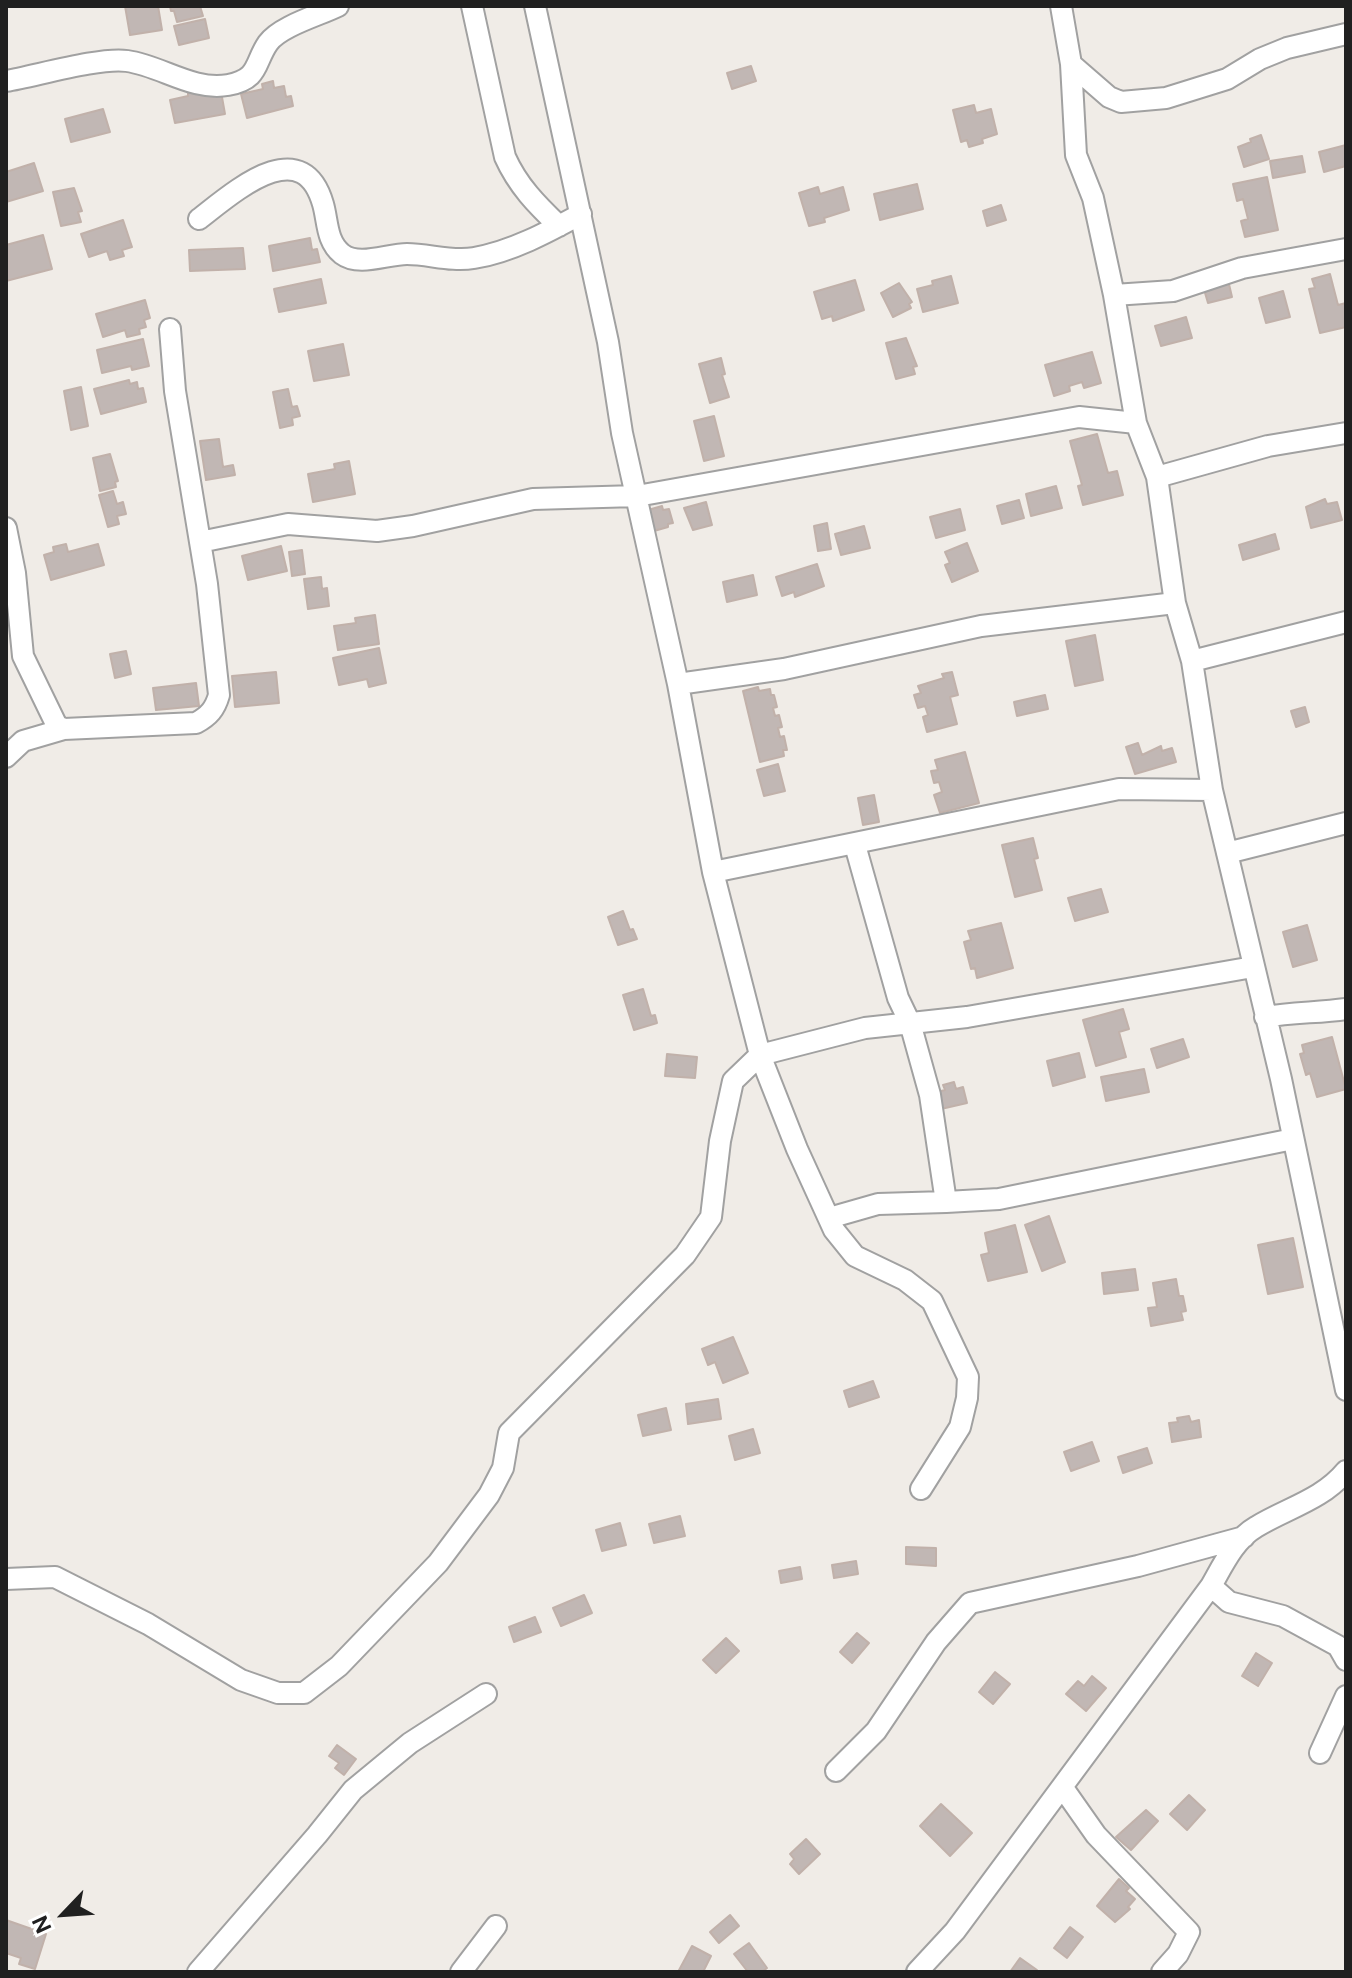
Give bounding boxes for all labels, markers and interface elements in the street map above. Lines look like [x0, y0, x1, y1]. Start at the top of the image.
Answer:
north arrow [24, 1874, 104, 1954]
text: N [25, 1911, 58, 1938]

